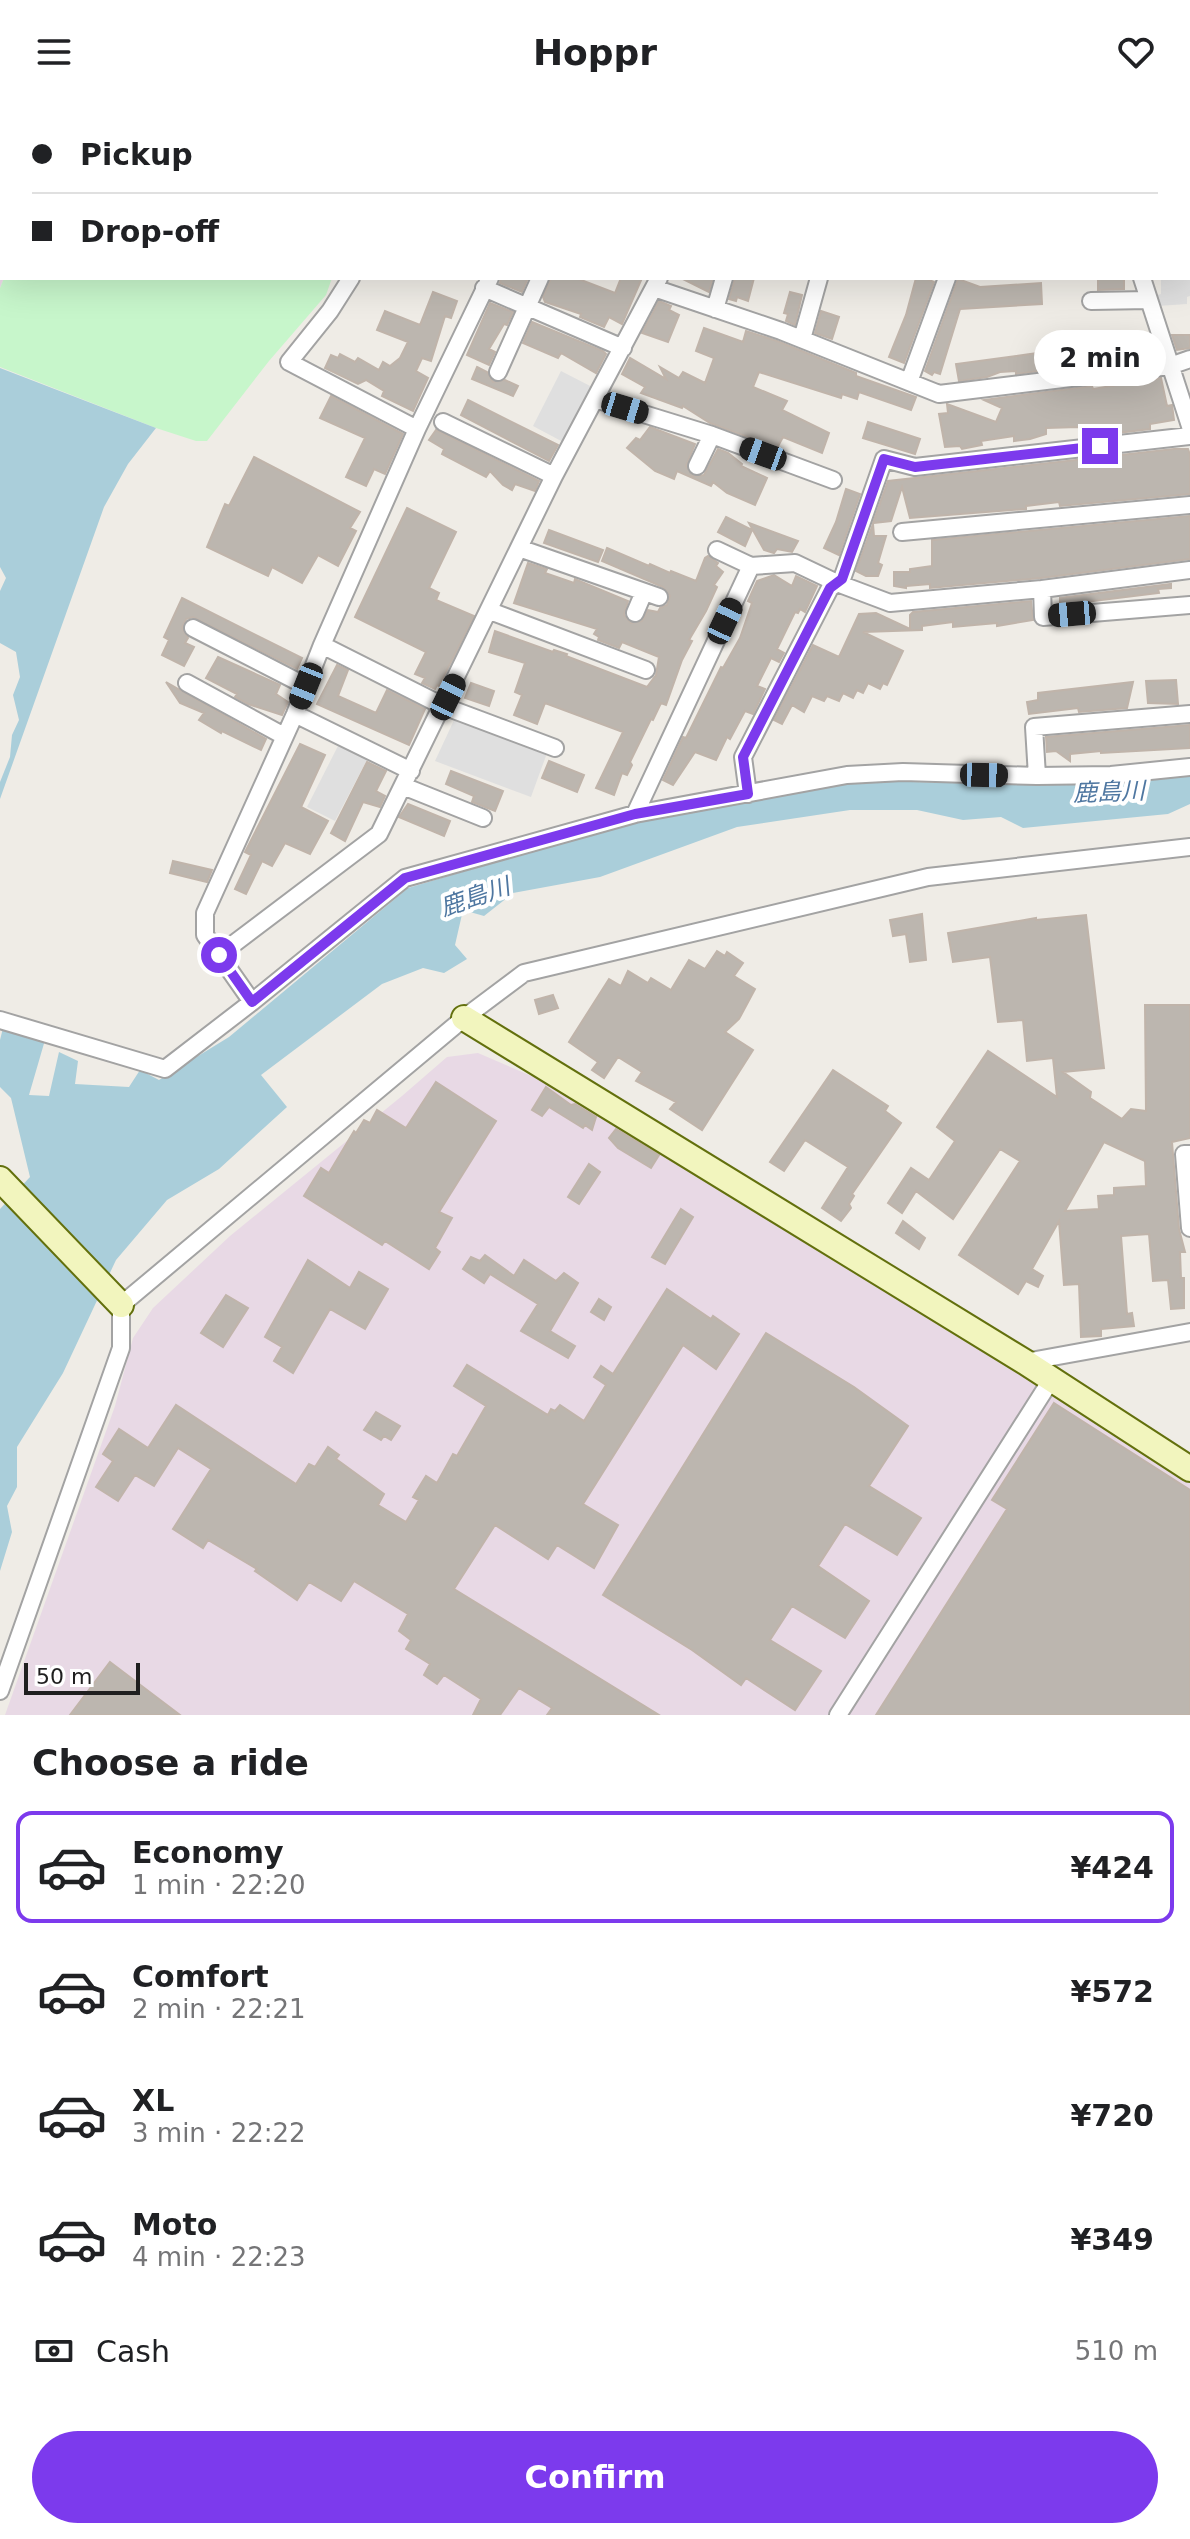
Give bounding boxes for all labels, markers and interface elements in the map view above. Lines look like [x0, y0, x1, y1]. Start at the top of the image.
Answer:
icon: menu [32, 30, 76, 74]
icon: heart [1114, 30, 1158, 74]
text: Hoppr [533, 32, 657, 73]
text: Pickup [80, 137, 193, 172]
text: Drop-off [80, 214, 219, 249]
callout: 2 min [1034, 330, 1166, 386]
text: 2 min [1059, 343, 1141, 373]
car [599, 390, 651, 426]
route end [1082, 428, 1118, 464]
car [736, 435, 790, 473]
car [704, 594, 746, 648]
car [1047, 600, 1097, 628]
car [286, 659, 326, 713]
car [427, 670, 469, 724]
car [960, 763, 1008, 787]
water label: 鹿島川 [1073, 777, 1148, 807]
water label: 鹿島川 [436, 871, 516, 922]
route start [201, 937, 237, 973]
scale bar [24, 1659, 140, 1695]
text: 50 m [36, 1664, 92, 1689]
text: Choose a ride [32, 1742, 309, 1783]
icon: car [36, 1831, 108, 1903]
text: Economy [132, 1835, 284, 1870]
text: ¥424 [1071, 1850, 1154, 1885]
text: 1 min · 22:20 [132, 1870, 306, 1900]
icon: car [36, 1955, 108, 2027]
text: Comfort [132, 1959, 269, 1994]
text: ¥572 [1071, 1974, 1154, 2009]
text: 2 min · 22:21 [132, 1994, 306, 2024]
icon: car [36, 2079, 108, 2151]
text: XL [132, 2083, 174, 2118]
text: ¥720 [1071, 2098, 1154, 2133]
text: 3 min · 22:22 [132, 2118, 306, 2148]
icon: car [36, 2203, 108, 2275]
text: Moto [132, 2207, 217, 2242]
text: ¥349 [1071, 2222, 1154, 2257]
text: 4 min · 22:23 [132, 2242, 306, 2272]
icon: cash [32, 2329, 76, 2373]
text: Cash [96, 2334, 170, 2369]
text: 510 m [1075, 2336, 1158, 2366]
button: Confirm [32, 2431, 1158, 2523]

